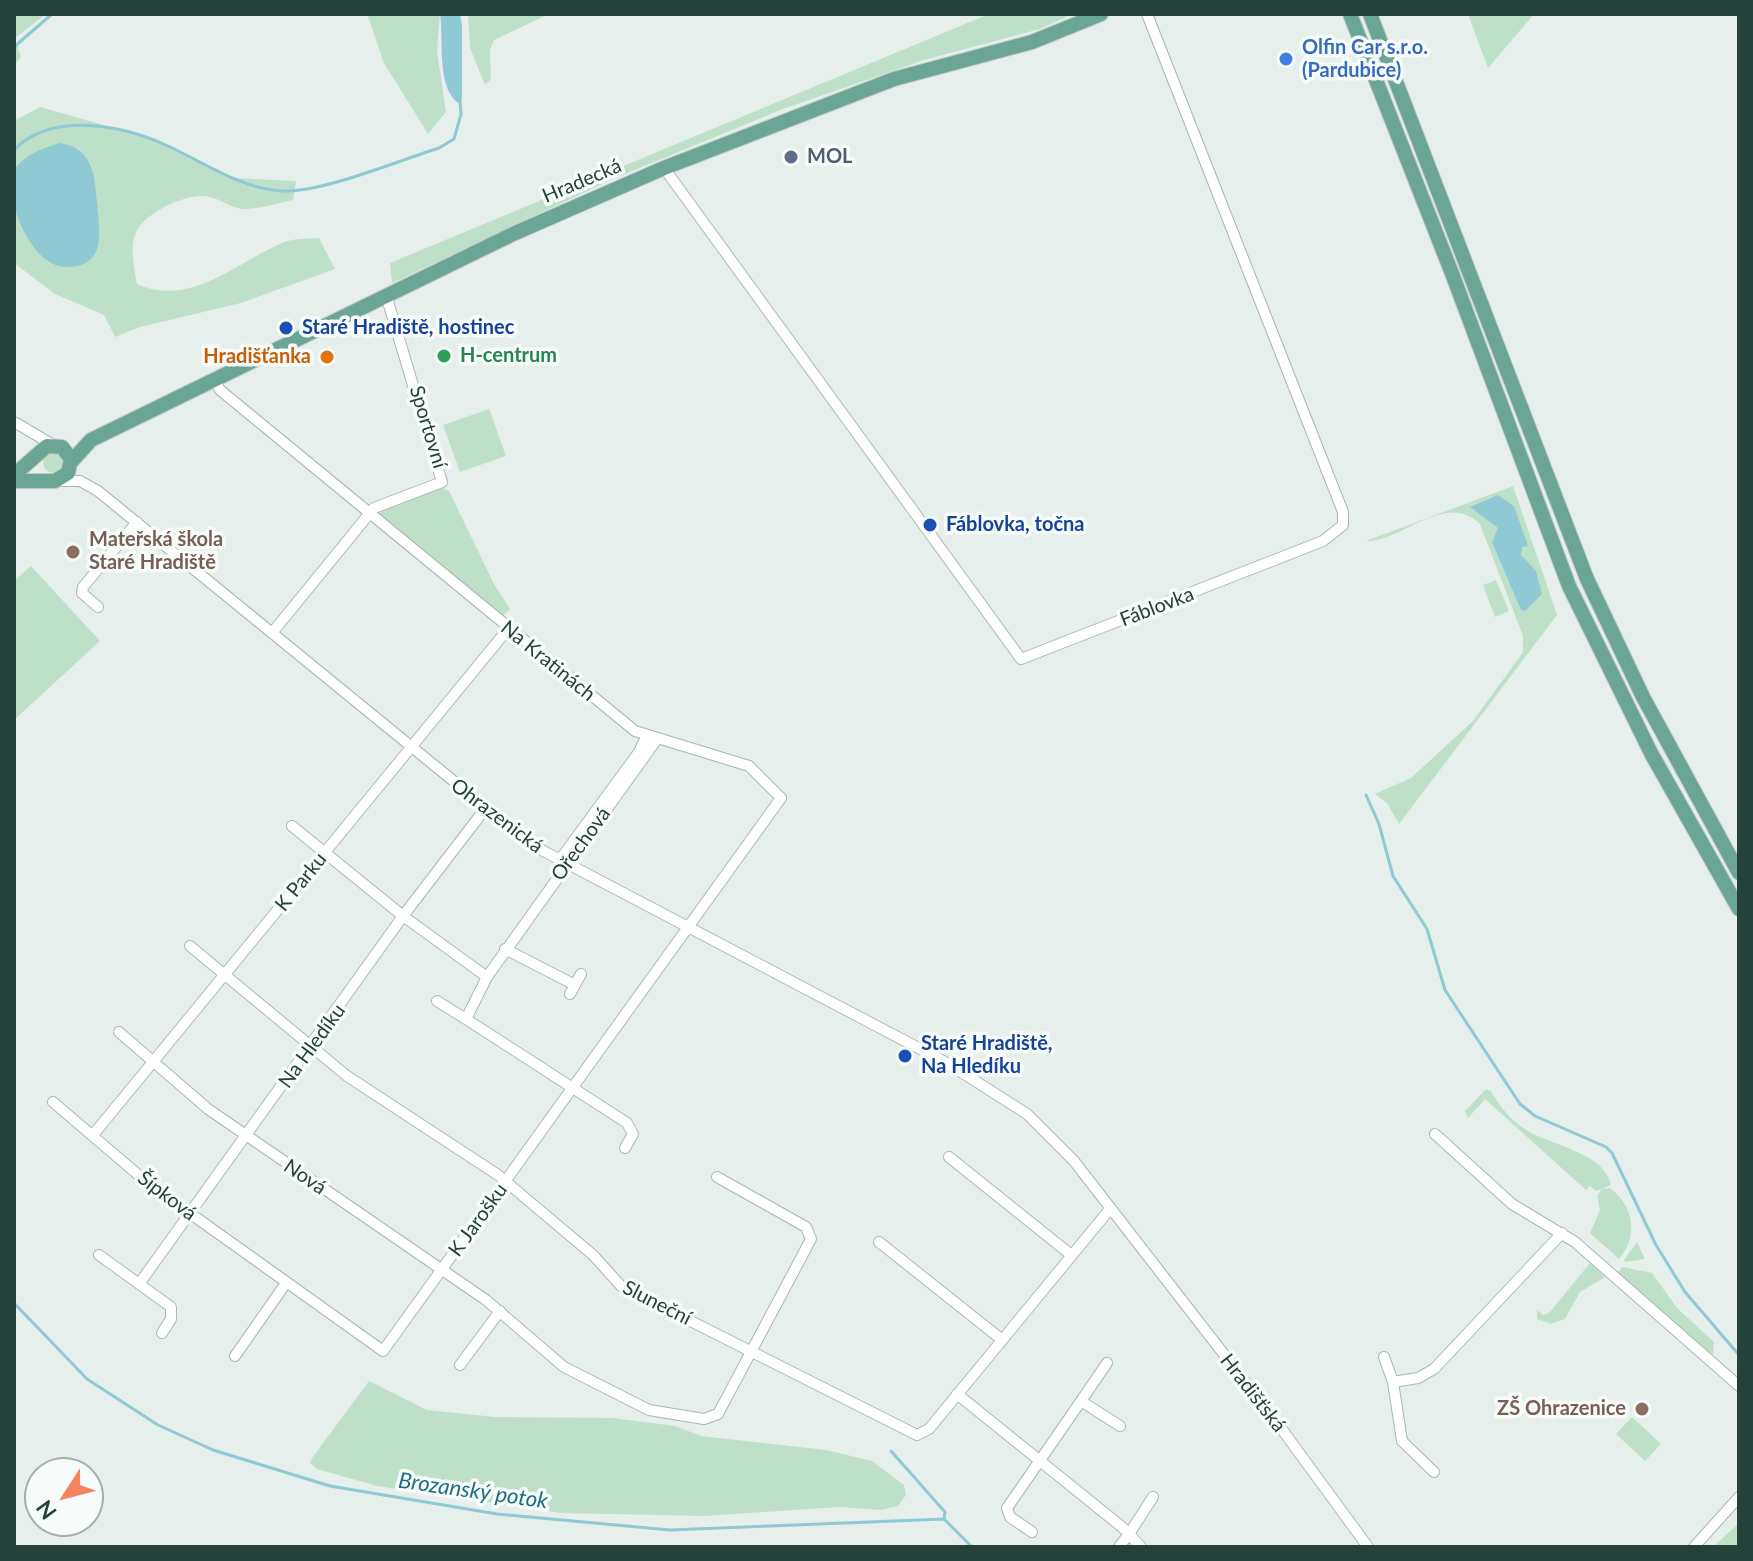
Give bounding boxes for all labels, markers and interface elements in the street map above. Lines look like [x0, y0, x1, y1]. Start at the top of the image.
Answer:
place label: Olfin Car s.r.o. (Pardubice) [1302, 36, 1428, 83]
marker: Olfin Car s.r.o. (Pardubice) [1277, 50, 1295, 68]
place label: MOL [807, 145, 852, 169]
marker: MOL [782, 148, 800, 166]
street label: Hradecká [539, 154, 625, 208]
place label: Staré Hradiště, hostinec [302, 316, 514, 340]
marker: Staré Hradiště, hostinec [277, 319, 295, 337]
place label: H-centrum [460, 344, 557, 368]
place label: Hradišťanka [203, 345, 311, 369]
marker: H-centrum [435, 347, 453, 365]
marker: Hradišťanka [318, 348, 336, 366]
street label: Sportovní [404, 383, 452, 471]
place label: Fáblovka, točna [946, 513, 1084, 537]
marker: Fáblovka, točna [921, 516, 939, 534]
place label: Mateřská škola Staré Hradiště [89, 528, 223, 575]
marker: Mateřská škola Staré Hradiště [64, 543, 82, 561]
street label: Fáblovka [1117, 582, 1197, 632]
street label: Na Kratinách [496, 616, 600, 706]
street label: Ohrazenická [446, 774, 548, 858]
street label: Ořechová [546, 803, 616, 885]
street label: K Parku [270, 848, 332, 916]
street label: Na Hledíku [273, 999, 351, 1093]
place label: Staré Hradiště, Na Hledíku [921, 1032, 1053, 1079]
marker: Staré Hradiště, Na Hledíku [896, 1047, 914, 1065]
street label: Nová [279, 1154, 331, 1200]
street label: Šípková [133, 1166, 201, 1226]
street label: K Jarošku [443, 1179, 513, 1261]
street label: Sluneční [619, 1276, 695, 1330]
street label: Hradišťská [1215, 1349, 1291, 1437]
place label: ZŠ Ohrazenice [1497, 1397, 1626, 1421]
marker: ZŠ Ohrazenice [1633, 1400, 1651, 1418]
north arrow [24, 1457, 104, 1537]
water label: Brozanský potok [397, 1467, 549, 1515]
text: N [30, 1495, 62, 1525]

